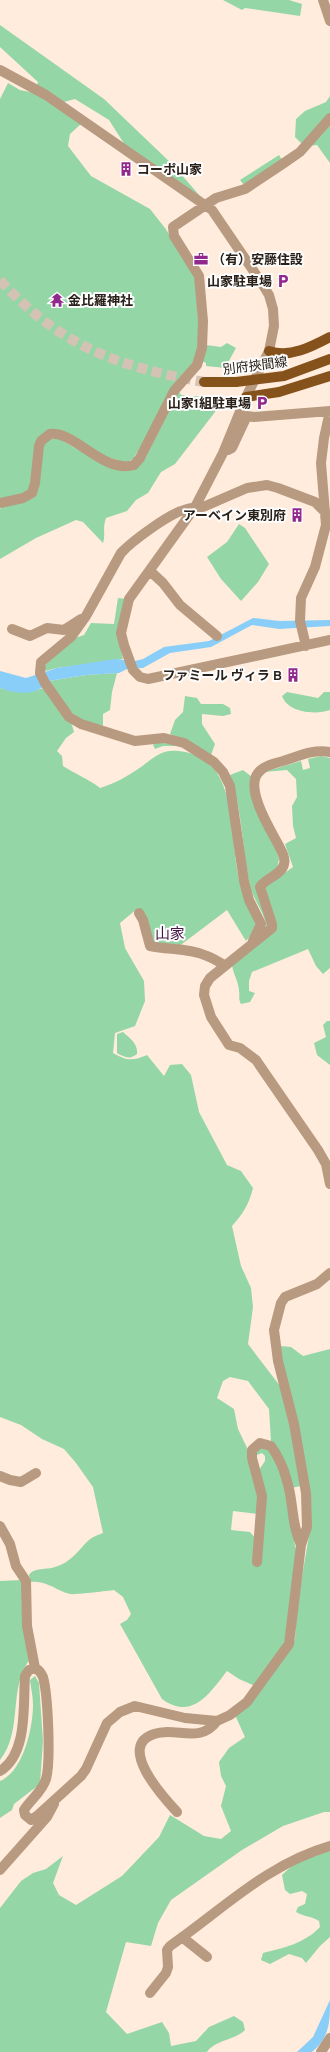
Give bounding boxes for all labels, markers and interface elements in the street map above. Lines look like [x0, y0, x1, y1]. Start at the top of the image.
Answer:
building icon: コーポ山家 [118, 161, 134, 177]
place label: コーポ山家 [137, 163, 202, 179]
office icon: （有）安藤住設 [193, 251, 209, 267]
place label: （有）安藤住設 [212, 252, 303, 269]
parking icon: 山家駐車場 [275, 273, 291, 289]
place label: 山家駐車場 [207, 274, 272, 291]
temple icon: 金比羅神社 [49, 292, 65, 308]
place label: 金比羅神社 [68, 293, 133, 310]
street label: 別府挾間線 [222, 354, 288, 379]
parking icon: 山家1組駐車場 [254, 395, 270, 411]
place label: 山家1組駐車場 [168, 396, 251, 413]
building icon: アーベイン東別府 [289, 507, 305, 523]
place label: アーベイン東別府 [183, 509, 286, 525]
building icon: ファミール ヴィラ B [285, 667, 301, 683]
place label: ファミール ヴィラ B [163, 668, 282, 685]
district label: 山家 [155, 926, 185, 945]

